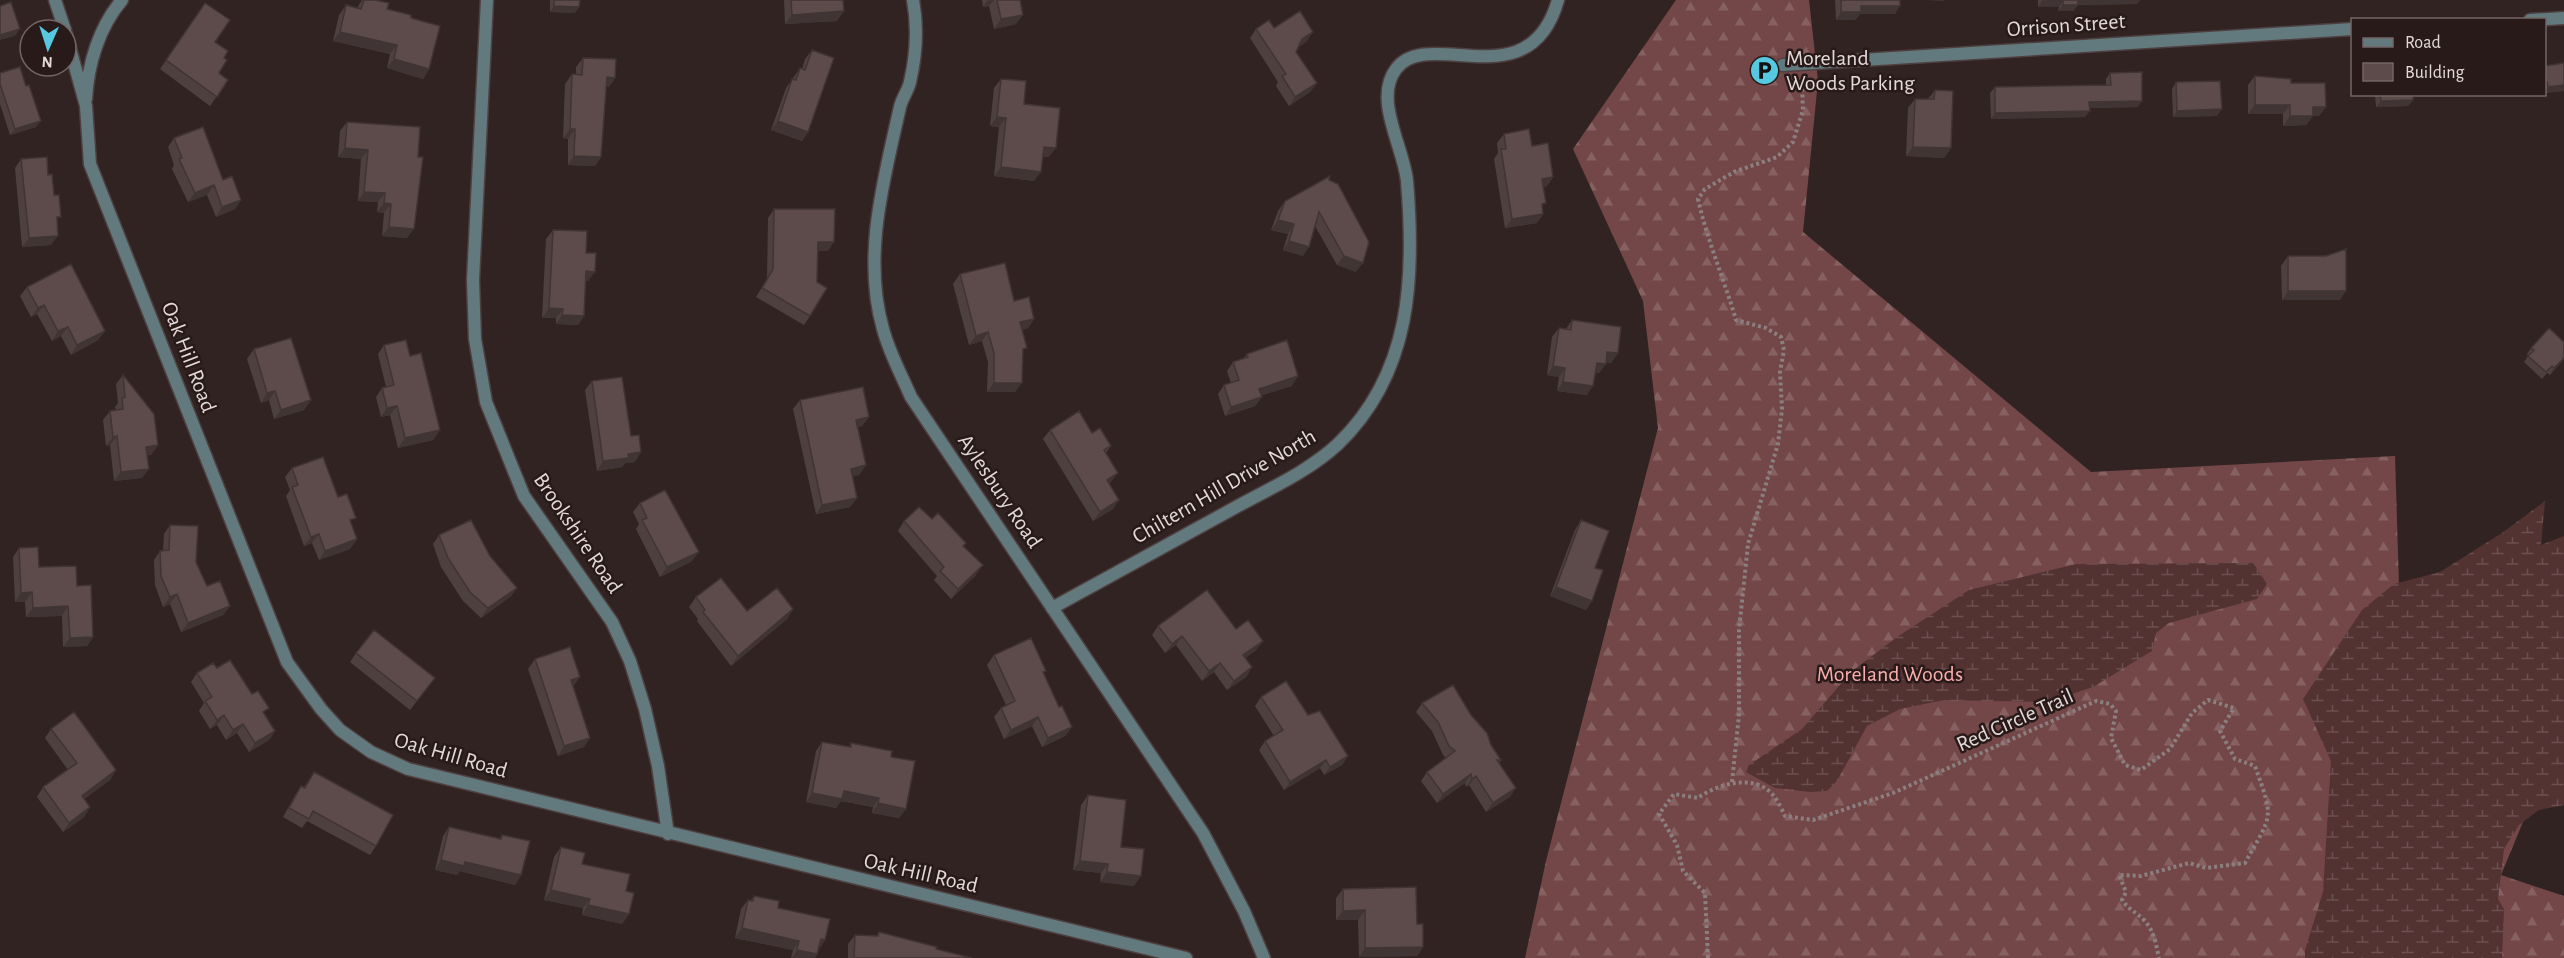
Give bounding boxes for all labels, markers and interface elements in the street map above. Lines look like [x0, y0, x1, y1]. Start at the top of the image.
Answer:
street label: Orrison Street [2006, 10, 2126, 40]
north arrow [18, 18, 78, 78]
legend [2351, 18, 2546, 96]
text: Road [2405, 34, 2441, 52]
place label: Moreland Woods Parking [1786, 47, 1915, 94]
text: N [41, 54, 53, 70]
parking icon: Moreland Woods Parking [1749, 55, 1781, 87]
text: Building [2405, 64, 2465, 82]
street label: Oak Hill Road [158, 299, 220, 415]
street label: Chiltern Hill Drive North [1129, 425, 1319, 547]
street label: Aylesbury Road [954, 430, 1046, 552]
street label: Brookshire Road [530, 469, 626, 597]
park label: Moreland Woods [1817, 663, 1963, 685]
street label: Red Circle Trail [1953, 684, 2077, 756]
street label: Oak Hill Road [392, 728, 510, 782]
street label: Oak Hill Road [862, 849, 980, 897]

